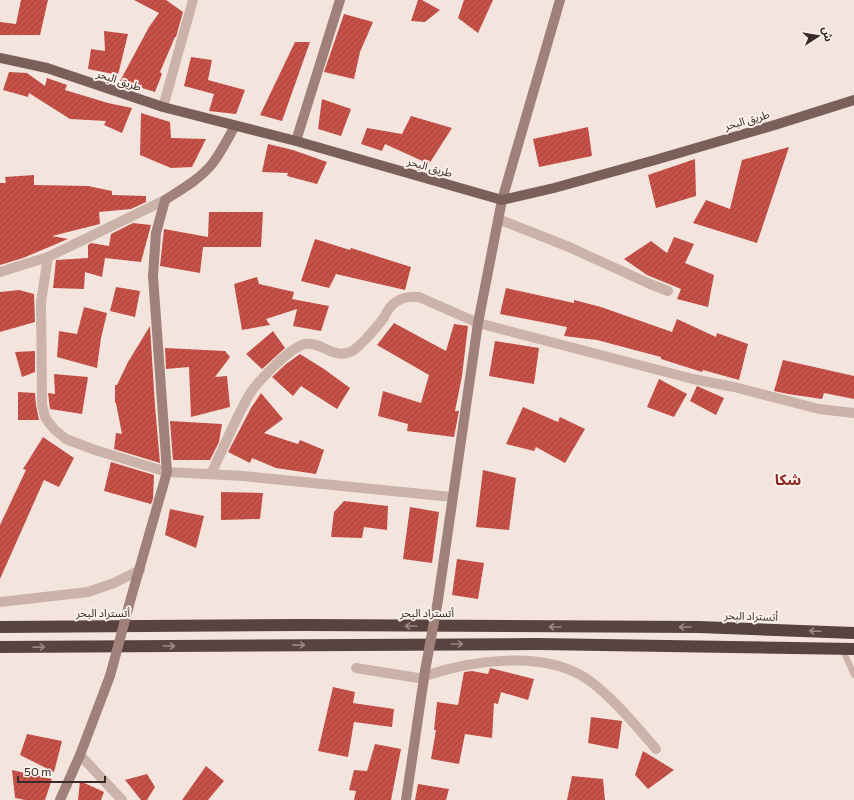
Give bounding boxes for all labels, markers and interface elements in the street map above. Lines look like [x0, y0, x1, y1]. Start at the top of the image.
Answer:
north arrow [798, 16, 838, 56]
text: ش [819, 25, 836, 43]
street label: طريق البحر [94, 66, 143, 94]
street label: طريق البحر [722, 107, 771, 133]
street label: طريق البحر [405, 154, 454, 180]
district label: شكا [775, 470, 801, 488]
street label: أتستراد البحر [75, 606, 130, 620]
street label: أتستراد البحر [399, 606, 454, 620]
street label: أتستراد البحر [723, 608, 778, 624]
one-way arrow [405, 622, 418, 630]
one-way arrow [549, 623, 562, 631]
one-way arrow [679, 623, 692, 631]
one-way arrow [809, 627, 822, 635]
one-way arrow [450, 640, 463, 648]
one-way arrow [292, 641, 305, 649]
one-way arrow [162, 642, 175, 650]
one-way arrow [32, 643, 45, 651]
scale bar [18, 758, 105, 784]
text: 50 m [24, 764, 52, 778]

